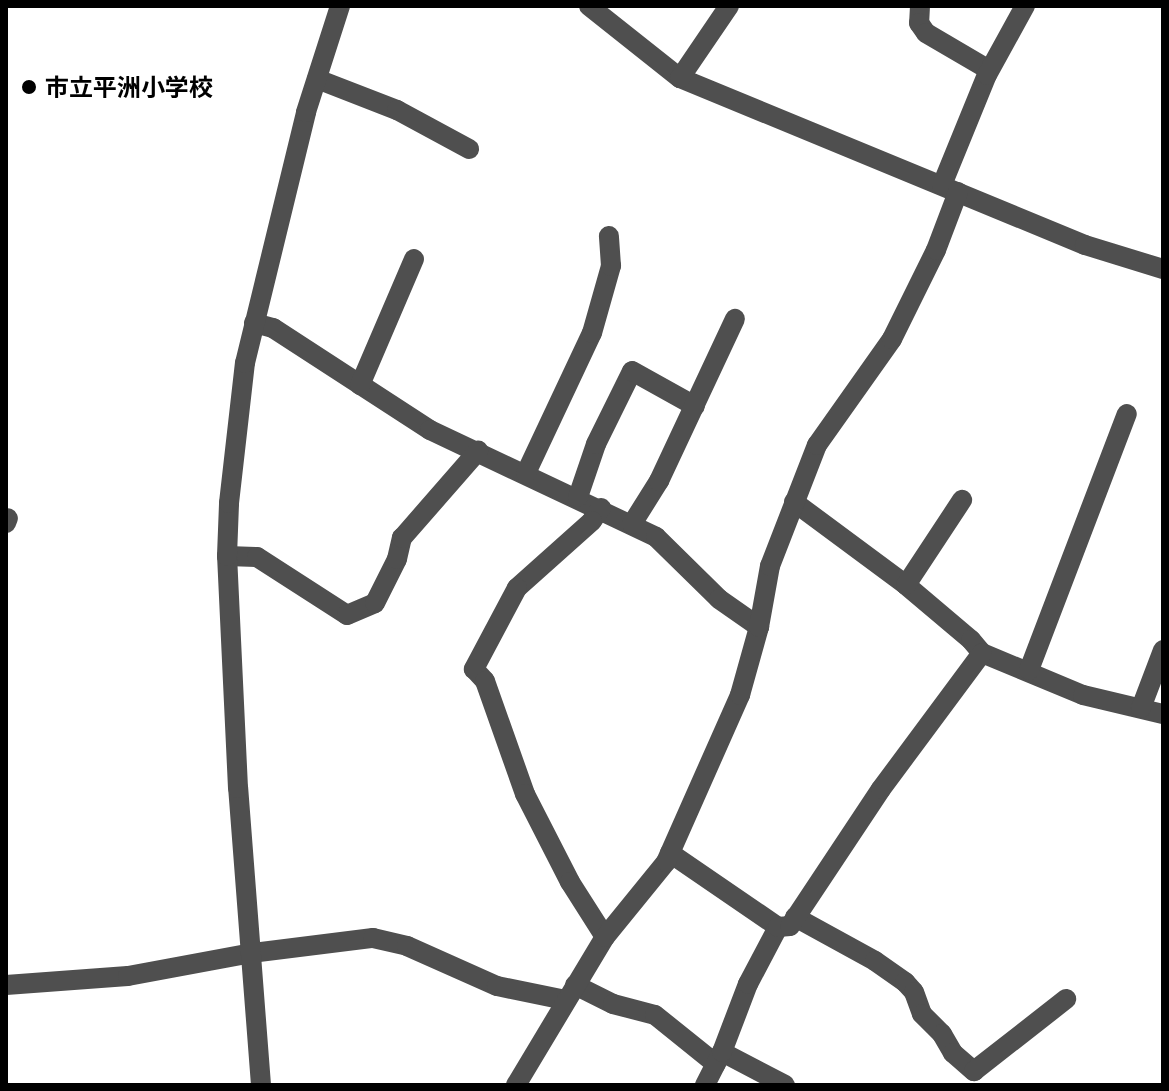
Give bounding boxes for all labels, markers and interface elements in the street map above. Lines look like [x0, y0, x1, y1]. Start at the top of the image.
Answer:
place label: 市立平洲小学校 [45, 73, 213, 101]
marker: 市立平洲小学校 [20, 78, 38, 96]

